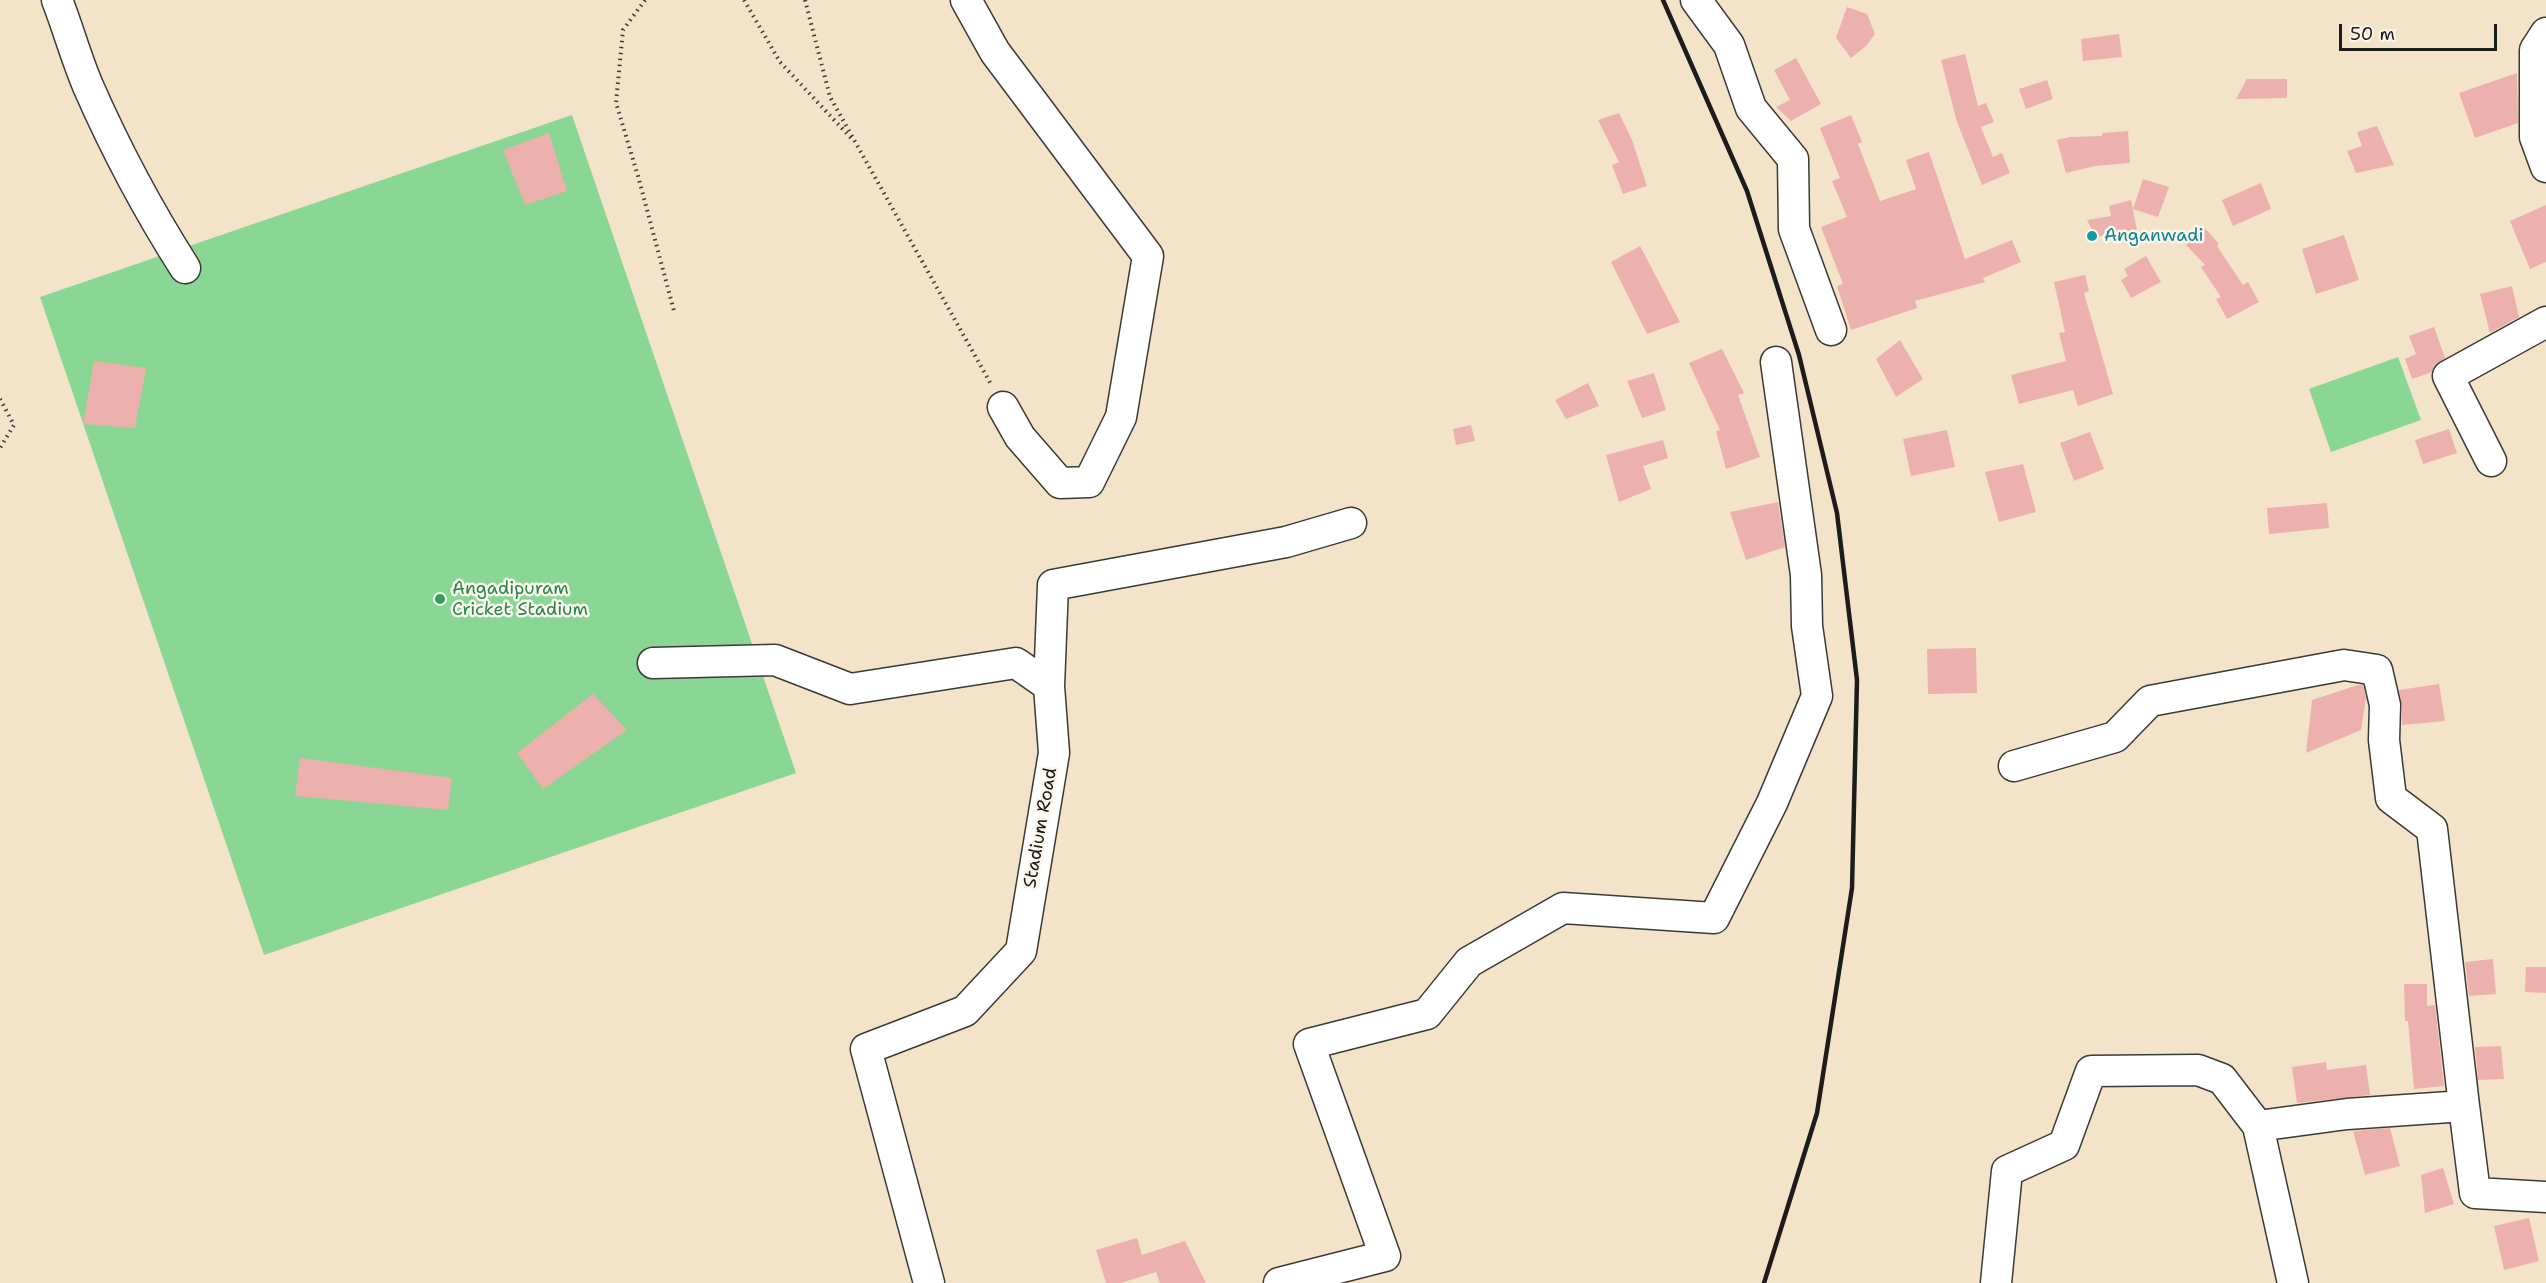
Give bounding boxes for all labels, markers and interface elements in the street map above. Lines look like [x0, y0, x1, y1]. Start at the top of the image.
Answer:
scale bar [2342, 12, 2500, 50]
text: 50 m [2350, 22, 2395, 46]
place label: Anganwadi [2104, 225, 2204, 247]
marker: Anganwadi [2085, 229, 2099, 243]
place label: Angadipuram Cricket Stadium [452, 578, 588, 620]
marker: Angadipuram Cricket Stadium [433, 592, 447, 606]
street label: Stadium Road [1020, 766, 1062, 890]

